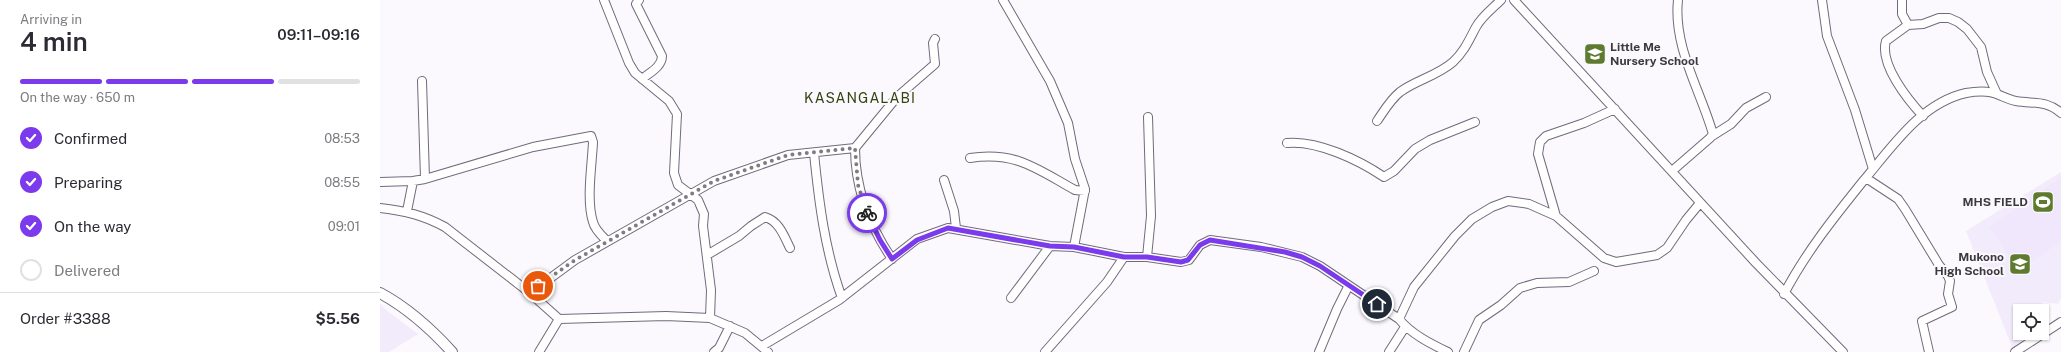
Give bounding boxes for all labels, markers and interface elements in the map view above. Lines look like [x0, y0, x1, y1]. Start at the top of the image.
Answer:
text: Arriving in [20, 12, 82, 27]
text: 4 min [20, 26, 88, 57]
text: 09:11–09:16 [277, 26, 360, 43]
place label: Little Me Nursery School [1610, 40, 1699, 68]
school or university icon: Little Me Nursery School [1582, 41, 1608, 67]
text: On the way · 650 m [20, 90, 135, 105]
district label: KASANGALABI [804, 90, 916, 106]
icon: check [20, 127, 42, 149]
text: Confirmed [54, 130, 127, 147]
text: 08:53 [324, 131, 360, 146]
icon: check [20, 171, 42, 193]
text: Preparing [54, 174, 123, 191]
text: 08:55 [324, 175, 360, 190]
sports icon: MHS FIELD [2030, 189, 2056, 215]
courier [847, 193, 887, 233]
place label: MHS FIELD [1962, 195, 2028, 209]
icon: bike [856, 202, 878, 224]
icon: check [20, 215, 42, 237]
text: On the way [54, 218, 131, 235]
text: 09:01 [328, 219, 360, 234]
place label: Mukono High School [1935, 250, 2004, 278]
school or university icon: Mukono High School [2007, 251, 2033, 277]
text: Delivered [54, 262, 120, 279]
pin [521, 269, 555, 303]
icon: bag [527, 275, 549, 297]
pin [1360, 287, 1394, 321]
icon: home [1366, 293, 1388, 315]
map controls [2013, 304, 2049, 340]
button: locate [2013, 304, 2049, 340]
text: Order #3388 [20, 310, 111, 327]
text: $5.56 [316, 310, 360, 327]

